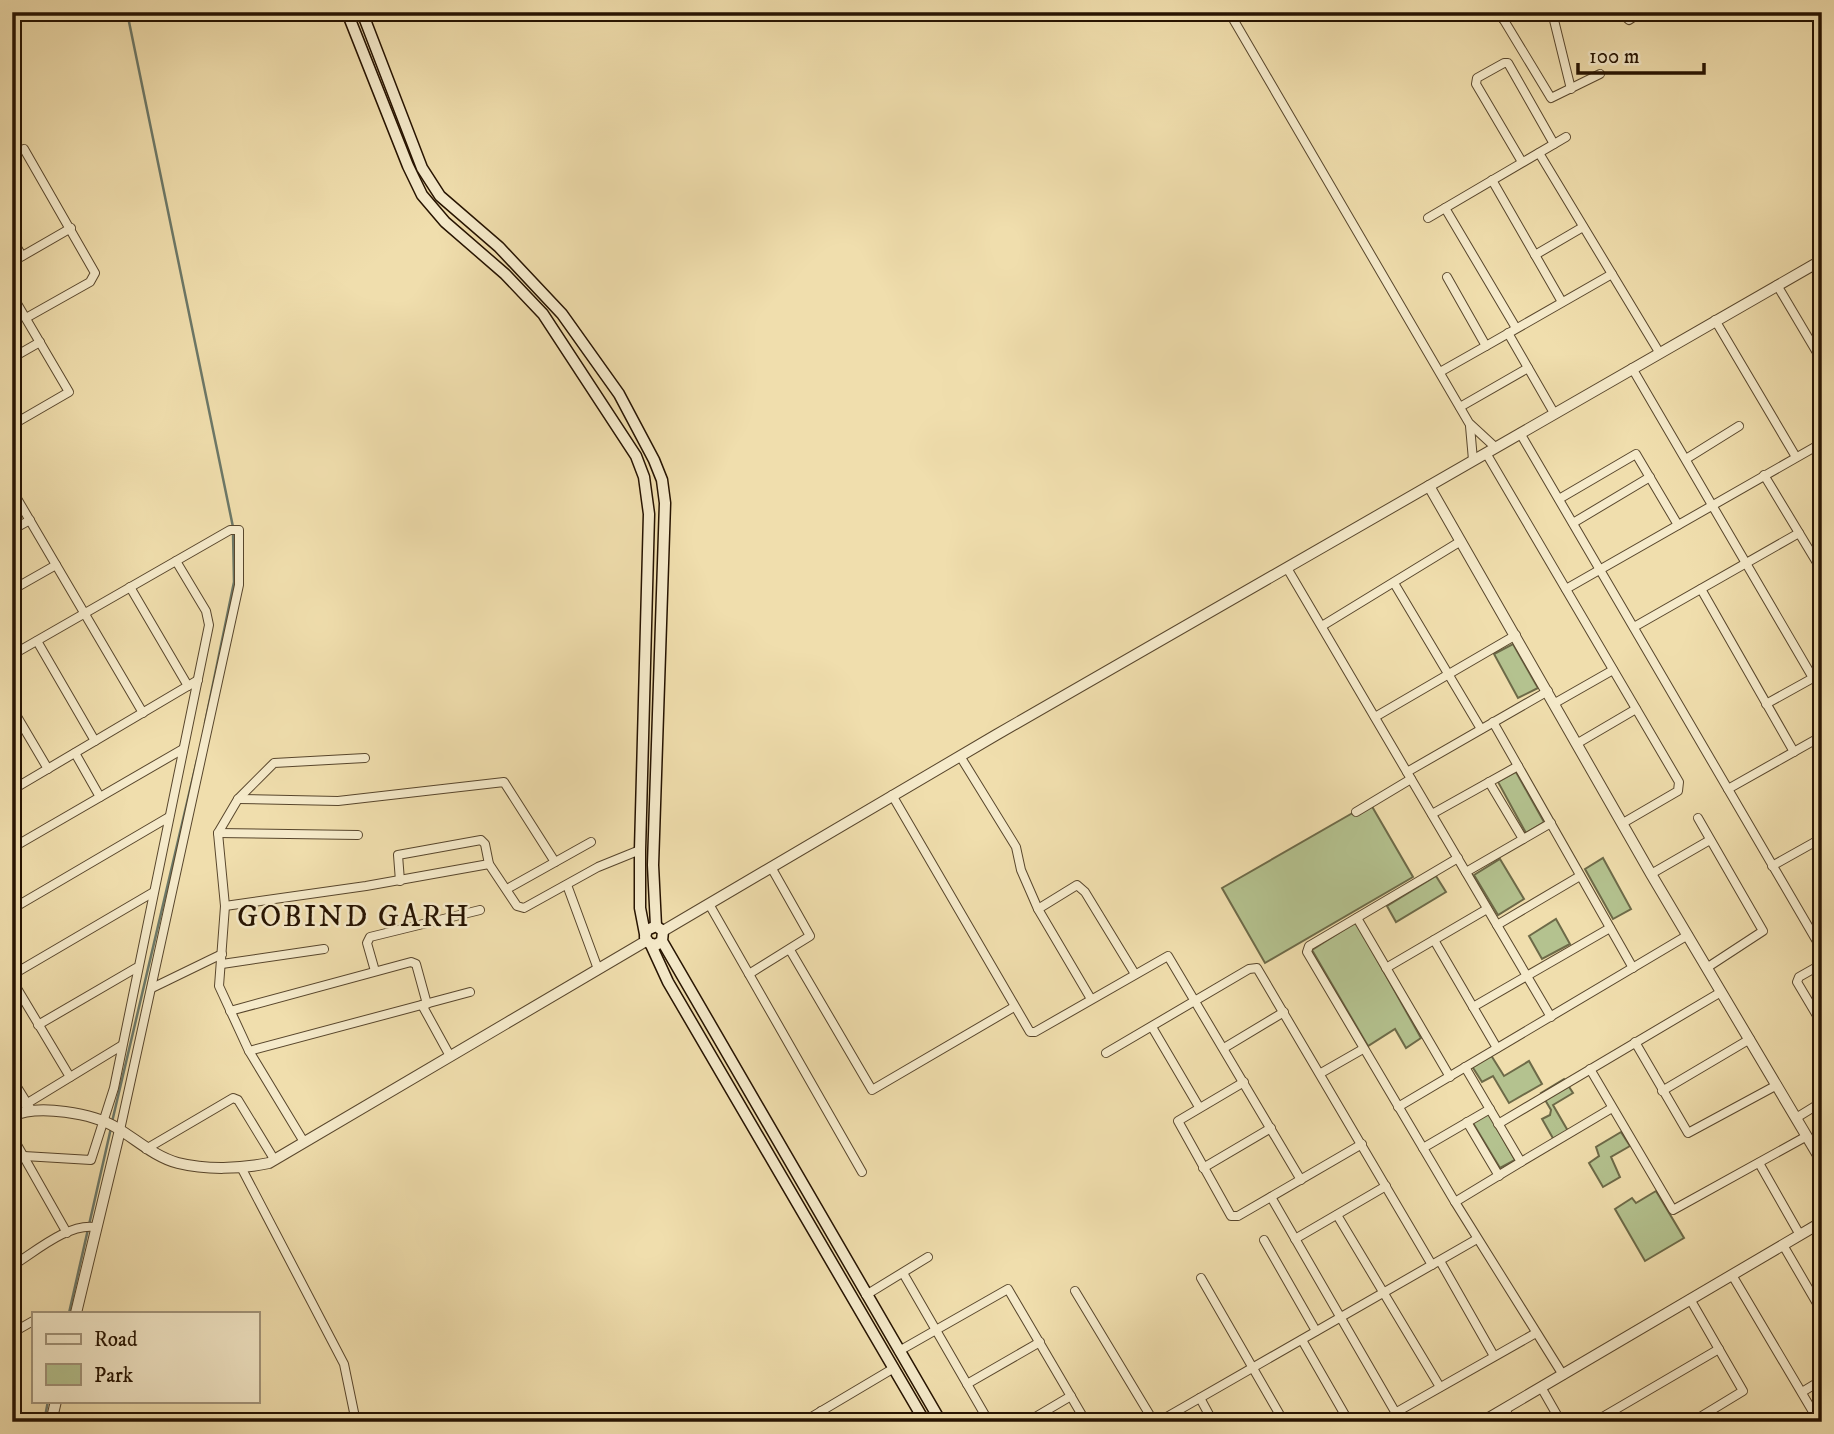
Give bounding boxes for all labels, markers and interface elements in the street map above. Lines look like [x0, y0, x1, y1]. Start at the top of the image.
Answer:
scale bar [1578, 32, 1704, 76]
text: 100 m [1589, 44, 1640, 70]
district label: GOBIND GARH [237, 899, 471, 936]
legend [32, 1312, 259, 1402]
text: Road [94, 1327, 138, 1353]
text: Park [94, 1363, 134, 1389]

